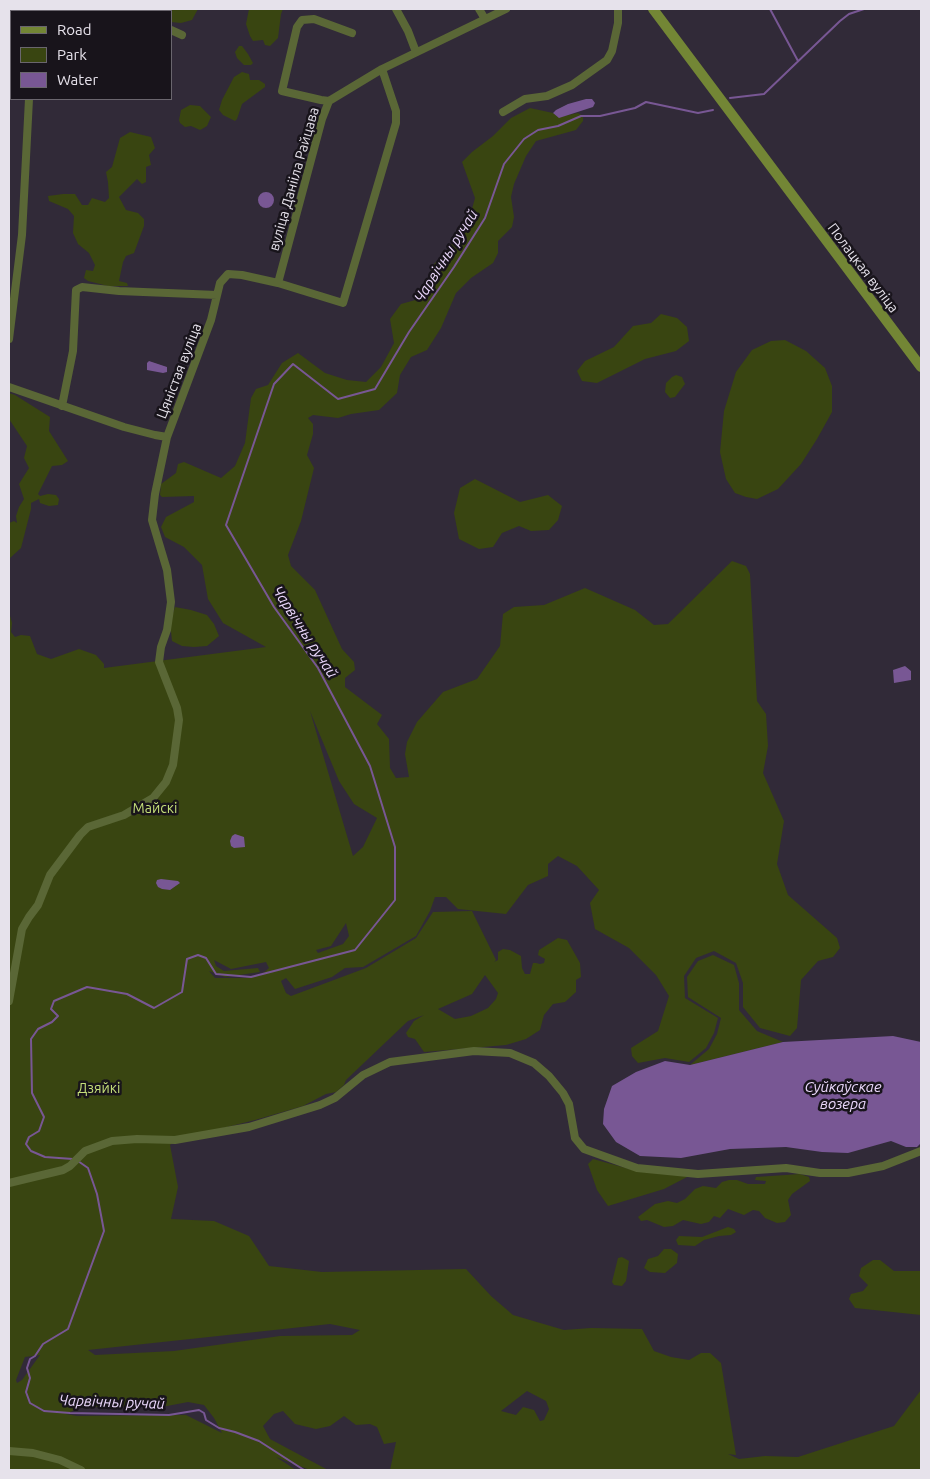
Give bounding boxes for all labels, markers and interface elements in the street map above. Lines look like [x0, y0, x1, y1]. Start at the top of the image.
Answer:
legend [10, 10, 172, 100]
text: Road [57, 21, 92, 38]
text: Park [57, 46, 87, 63]
text: Water [57, 71, 98, 88]
street label: вуліца Данііла Райцава [265, 105, 323, 253]
water label: Чарвічны ручай [410, 206, 482, 306]
street label: Полацкая вуліца [824, 220, 902, 316]
street label: Цяністая вуліца [153, 321, 205, 421]
water label: Чарвічны ручай [269, 583, 341, 681]
park label: Майскі [133, 800, 177, 816]
water label: Суйкаўскае возера [804, 1078, 882, 1113]
park label: Дзяйкі [78, 1080, 120, 1096]
water label: Чарвічны ручай [59, 1391, 165, 1413]

